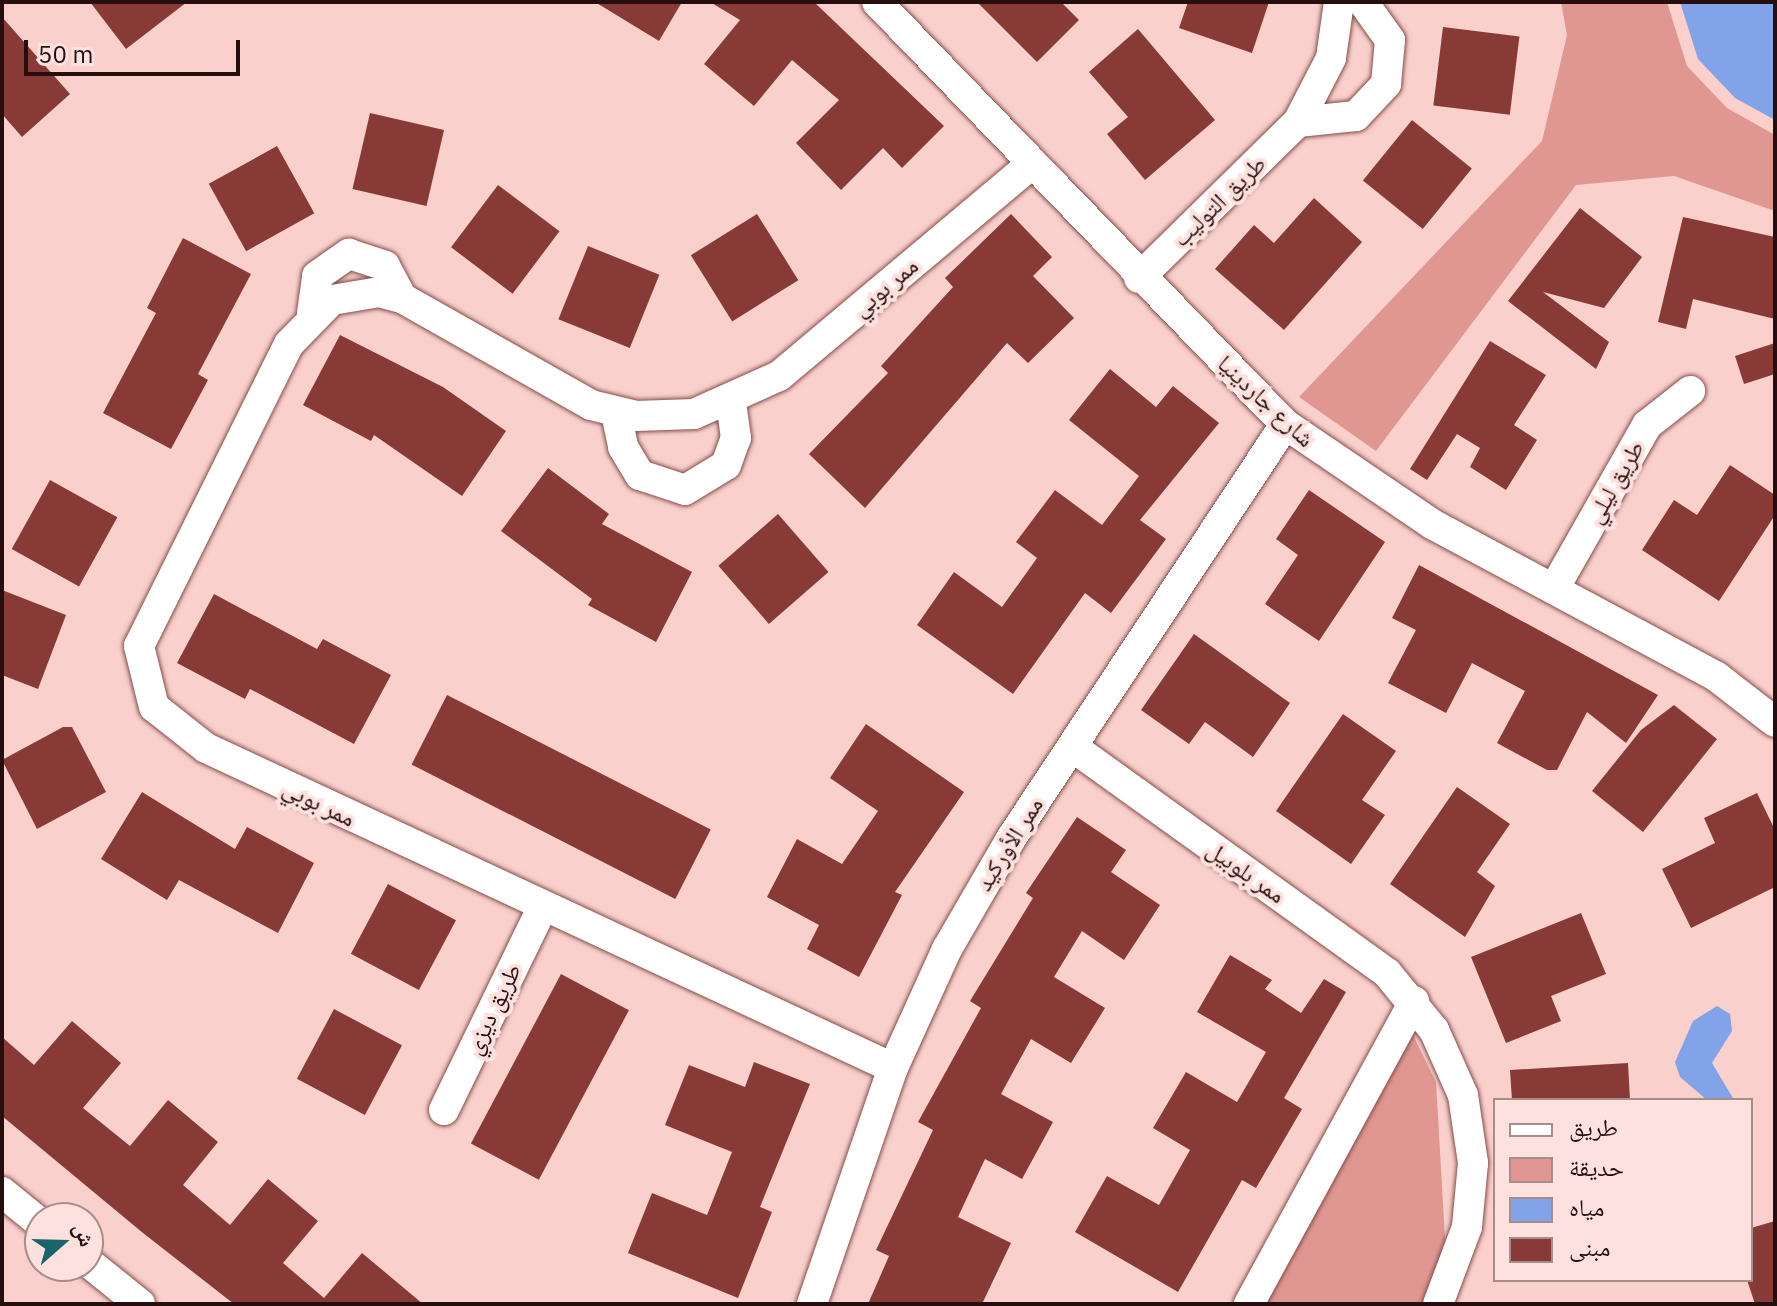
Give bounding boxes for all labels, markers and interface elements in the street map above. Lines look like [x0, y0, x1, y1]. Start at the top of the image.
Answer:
scale bar [28, 24, 244, 74]
text: 50 m [38, 38, 93, 70]
street label: طريق التوليب [1166, 149, 1272, 253]
street label: ممر بوبي [846, 251, 924, 323]
street label: شارع جاردينيا [1212, 349, 1320, 453]
street label: طريق ليلي [1580, 435, 1650, 529]
street label: ممر بوبي [278, 773, 360, 833]
street label: ممر الأوركيد [969, 792, 1049, 896]
street label: ممر بلوبيل [1201, 835, 1291, 909]
street label: طريق ديزي [459, 959, 527, 1059]
legend [1493, 1098, 1753, 1282]
text: طريق [1569, 1111, 1618, 1143]
text: حديقة [1569, 1151, 1624, 1183]
text: مياه [1569, 1191, 1604, 1223]
north arrow [24, 1202, 104, 1282]
text: ش [68, 1218, 103, 1250]
text: مبنى [1569, 1231, 1610, 1263]

